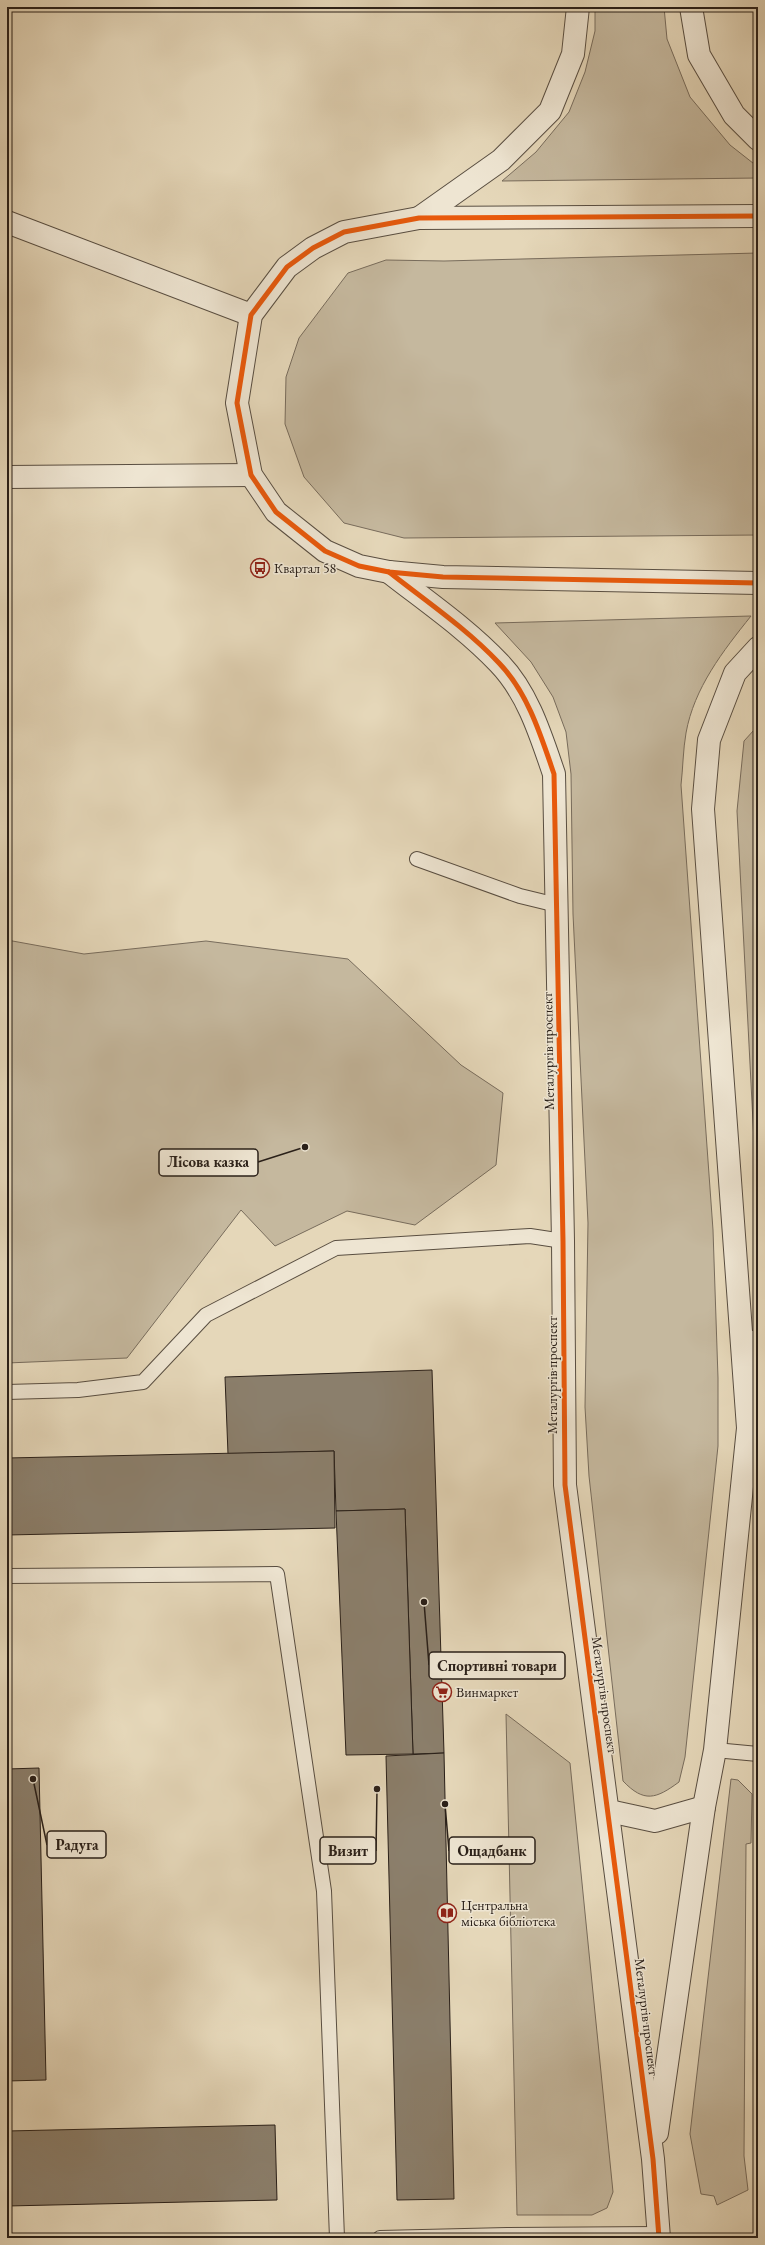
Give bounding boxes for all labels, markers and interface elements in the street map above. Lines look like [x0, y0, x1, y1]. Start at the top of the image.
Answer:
bus stop icon: Квартал 58 [249, 557, 271, 579]
place label: Квартал 58 [274, 559, 337, 577]
street label: Металургів проспект [538, 992, 558, 1110]
callout: Лісова казка [159, 1149, 258, 1176]
text: Лісова казка [167, 1152, 249, 1171]
street label: Металургів проспект [543, 1316, 561, 1434]
street label: Металургів проспект [588, 1635, 622, 1755]
callout: Спортивні товари [429, 1652, 565, 1679]
text: Спортивні товари [437, 1656, 557, 1675]
supermarket icon: Винмаркет [431, 1681, 453, 1703]
place label: Винмаркет [456, 1683, 518, 1701]
callout: Радуга [47, 1831, 106, 1858]
text: Радуга [56, 1835, 99, 1854]
callout: Визит [320, 1837, 376, 1864]
callout: Ощадбанк [449, 1837, 535, 1864]
text: Визит [328, 1841, 368, 1860]
text: Ощадбанк [457, 1841, 527, 1860]
place label: Центральна міська бібліотека [461, 1896, 556, 1930]
library icon: Центральна міська бібліотека [436, 1902, 458, 1924]
street label: Металургів проспект [631, 1957, 663, 2077]

